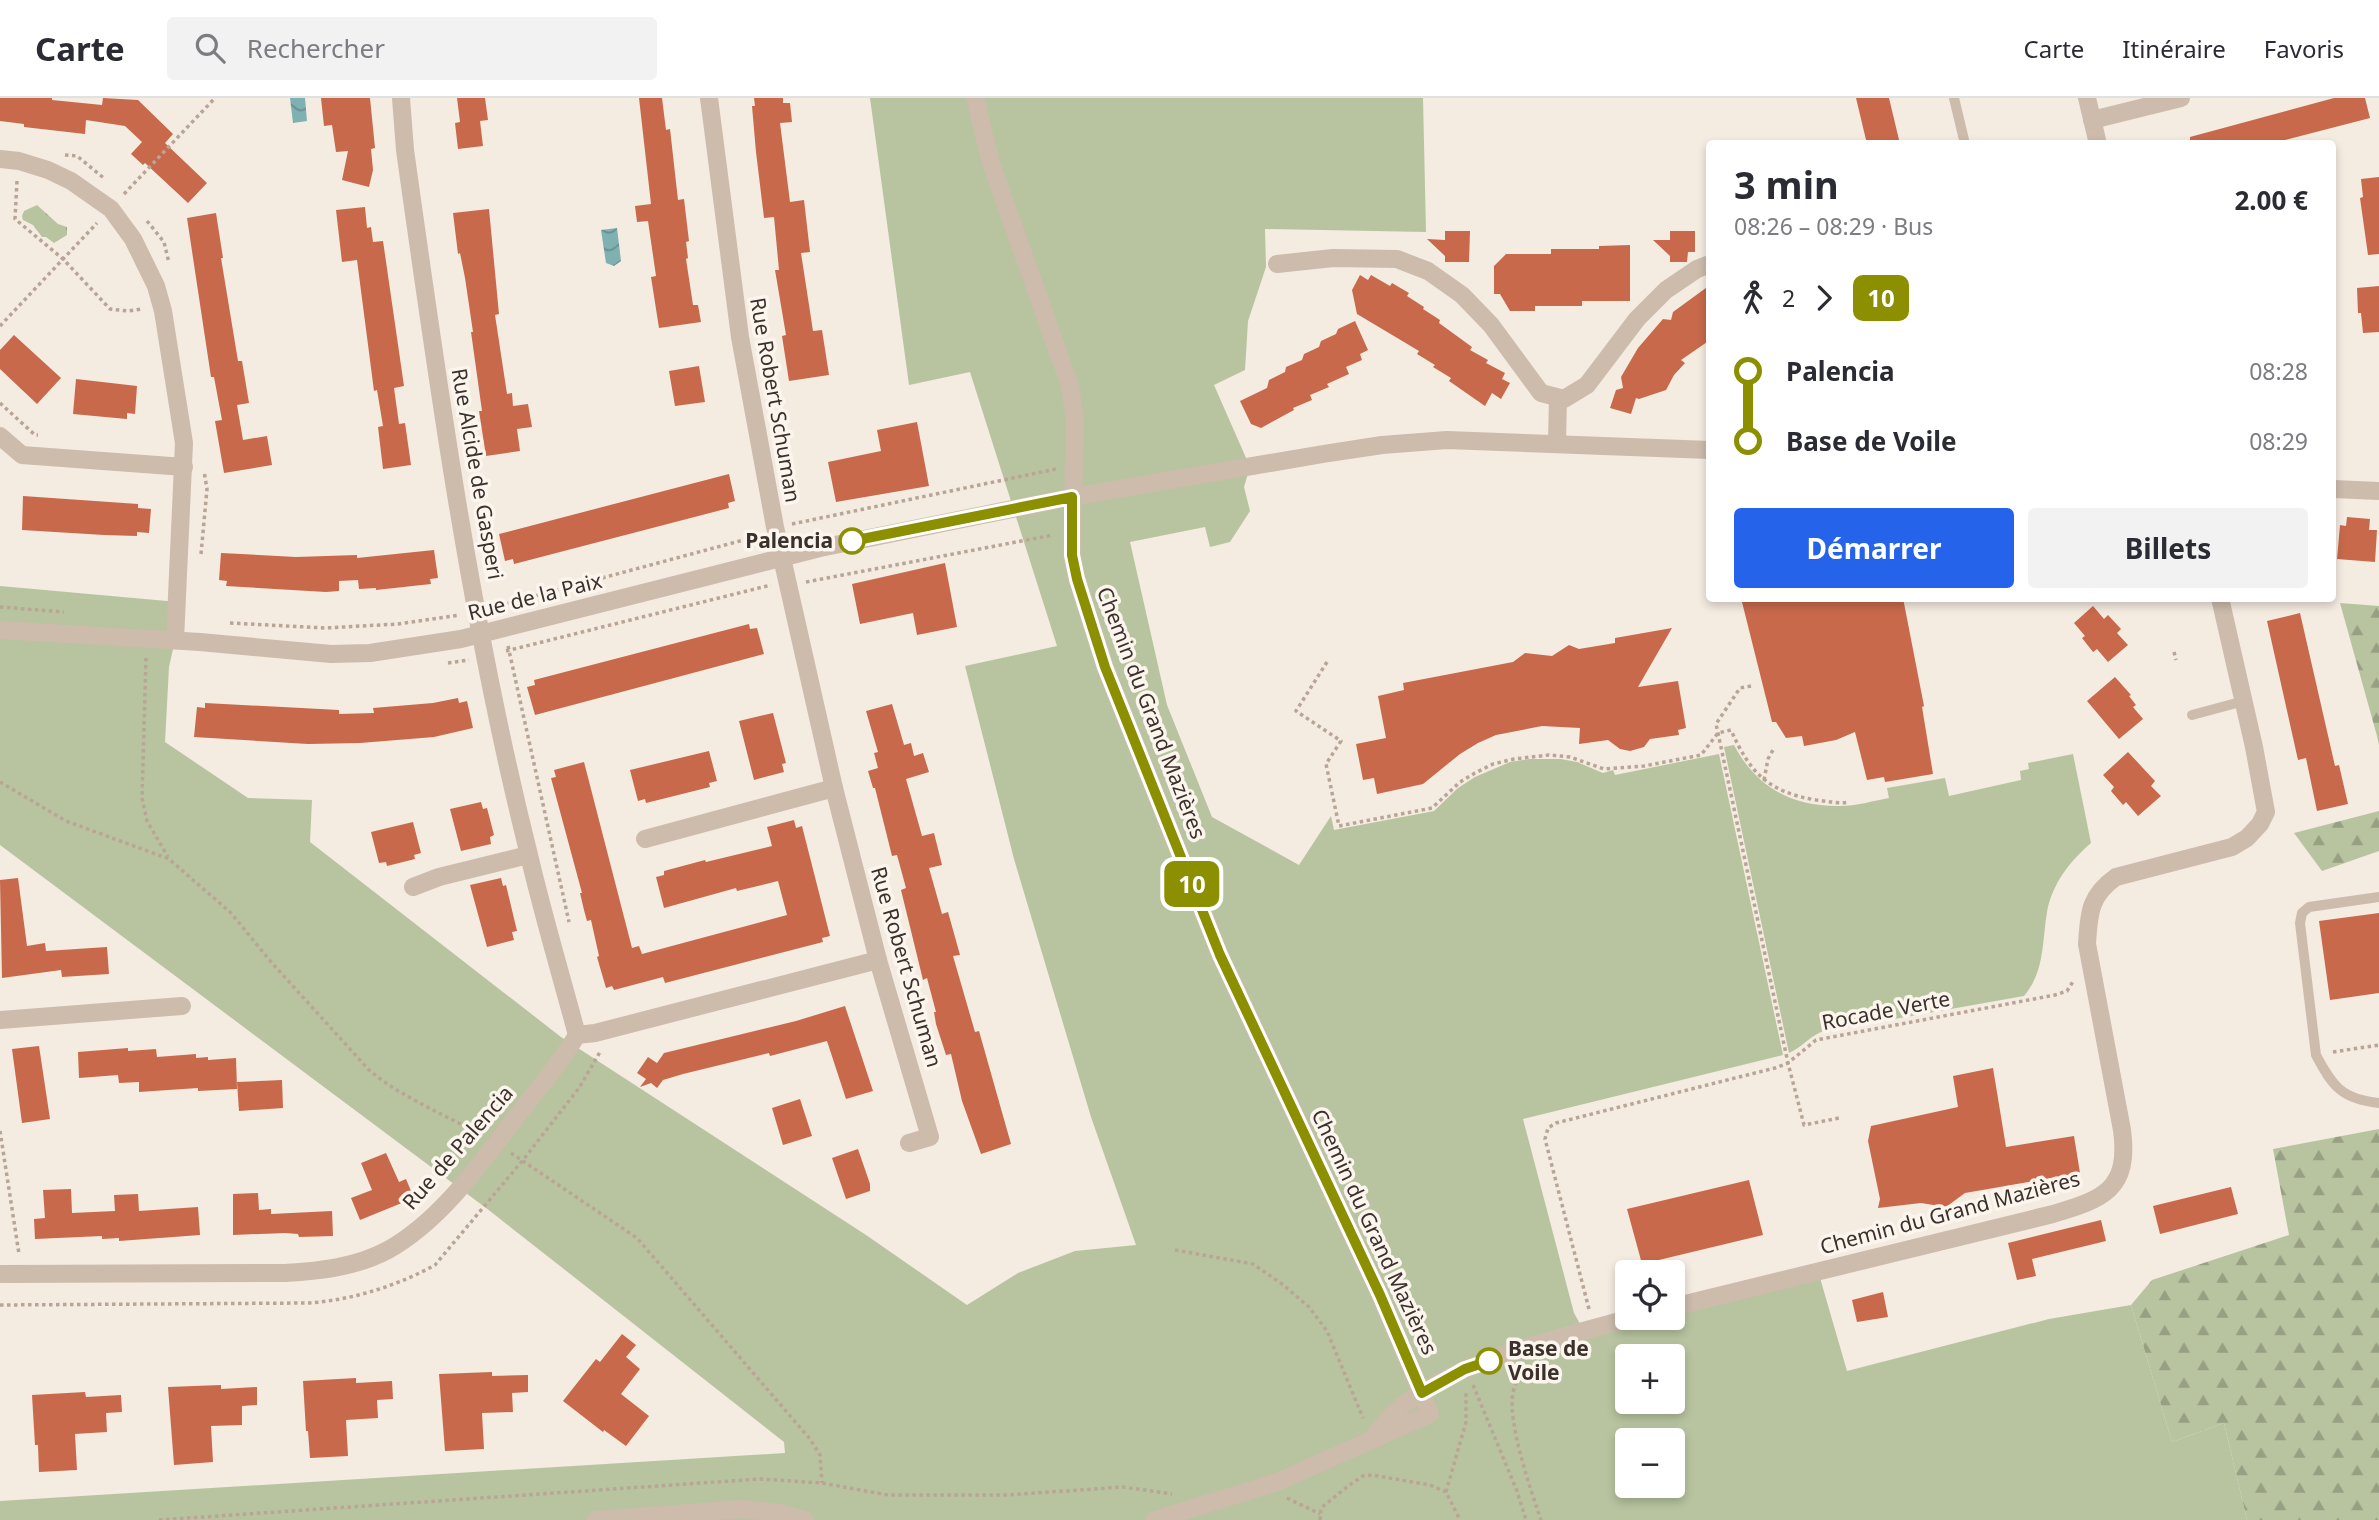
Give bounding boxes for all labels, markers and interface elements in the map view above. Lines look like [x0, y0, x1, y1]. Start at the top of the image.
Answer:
search box [167, 17, 657, 80]
text: Carte [35, 26, 125, 71]
icon: search [191, 29, 229, 67]
text: Rechercher [247, 30, 385, 66]
text: Carte [2024, 32, 2084, 65]
text: Itinéraire [2122, 32, 2226, 65]
text: Favoris [2264, 32, 2344, 65]
text: 3 min [1734, 158, 1839, 210]
text: 2.00 € [2234, 182, 2308, 218]
text: 08:26 – 08:29 · Bus [1734, 210, 1933, 242]
icon: walk [1734, 279, 1772, 317]
icon: forward [1805, 279, 1843, 317]
text: 10 [1867, 281, 1895, 314]
text: 2 [1782, 282, 1795, 314]
street label: Rue Robert Schuman [744, 295, 808, 504]
text: Palencia [1786, 353, 1895, 389]
text: 08:28 [2249, 355, 2308, 387]
street label: Rue Alcide de Gasperi [446, 366, 510, 582]
text: Base de Voile [1786, 423, 1957, 459]
text: 08:29 [2249, 425, 2308, 457]
button: Démarrer [1734, 508, 2014, 588]
button: Billets [2028, 508, 2308, 588]
place label: Palencia [745, 526, 833, 554]
marker: Palencia [839, 528, 865, 554]
street label: Rue de la Paix [465, 566, 605, 626]
street label: Chemin du Grand Mazières [1091, 583, 1213, 843]
line badge: 10 [1160, 861, 1224, 907]
street label: Rue Robert Schuman [865, 863, 949, 1070]
text: 10 [1178, 867, 1206, 900]
street label: Rocade Verte [1819, 984, 1952, 1036]
street label: Rue de Palencia [396, 1079, 519, 1215]
street label: Chemin du Grand Mazières [1306, 1104, 1444, 1359]
street label: Chemin du Grand Mazières [1817, 1164, 2083, 1260]
map controls [1615, 1260, 1685, 1498]
button: locate [1615, 1260, 1685, 1330]
place label: Base de Voile [1508, 1334, 1589, 1386]
button: + [1615, 1344, 1685, 1414]
marker: Base de Voile [1476, 1348, 1502, 1374]
button: − [1615, 1428, 1685, 1498]

